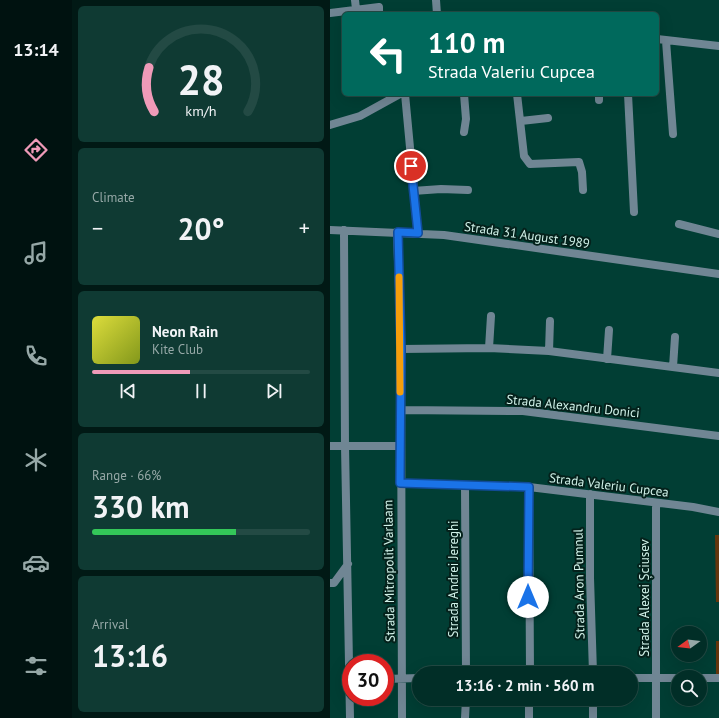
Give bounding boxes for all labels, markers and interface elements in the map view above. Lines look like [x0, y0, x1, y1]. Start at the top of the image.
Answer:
text: 110 m [428, 24, 505, 61]
icon: left [362, 28, 414, 80]
text: 13:14 [13, 38, 59, 61]
text: 28 [177, 53, 225, 106]
text: Strada Valeriu Cupcea [428, 60, 595, 83]
text: km/h [185, 101, 217, 120]
icon: directions [22, 136, 50, 164]
pin [394, 149, 428, 183]
icon: arrive [400, 155, 422, 177]
text: Climate [92, 189, 135, 206]
text: 20° [177, 209, 225, 248]
text: − [92, 214, 103, 242]
text: + [299, 214, 310, 242]
street label: Strada 31 August 1989 [463, 218, 591, 252]
icon: music [22, 239, 50, 267]
text: Neon Rain [152, 322, 218, 341]
text: Kite Club [152, 341, 203, 358]
icon: phone [22, 342, 50, 370]
icon: previous [117, 380, 139, 402]
icon: pause [190, 380, 212, 402]
icon: next [263, 380, 285, 402]
street label: Strada Alexandru Donici [506, 391, 640, 421]
icon: climate [22, 446, 50, 474]
text: Range · 66% [92, 467, 161, 484]
street label: Strada Valeriu Cupcea [548, 469, 670, 501]
text: 330 km [92, 487, 190, 526]
street label: Strada Mitropolit Varlaam [379, 500, 399, 642]
street label: Strada Andrei Jereghi [445, 520, 462, 638]
street label: Strada Aron Pumnul [570, 528, 588, 639]
street label: Strada Alexei Șciusev [636, 538, 653, 657]
icon: car [22, 549, 50, 577]
position arrow [507, 576, 549, 618]
text: Arrival [92, 616, 128, 633]
north arrow [671, 626, 707, 662]
map controls [671, 626, 707, 706]
text: 13:16 [92, 636, 168, 675]
icon: filters [22, 652, 50, 680]
speed limit sign: 30 [342, 654, 394, 706]
button: search [671, 670, 707, 706]
text: 13:16 · 2 min · 560 m [456, 676, 594, 695]

